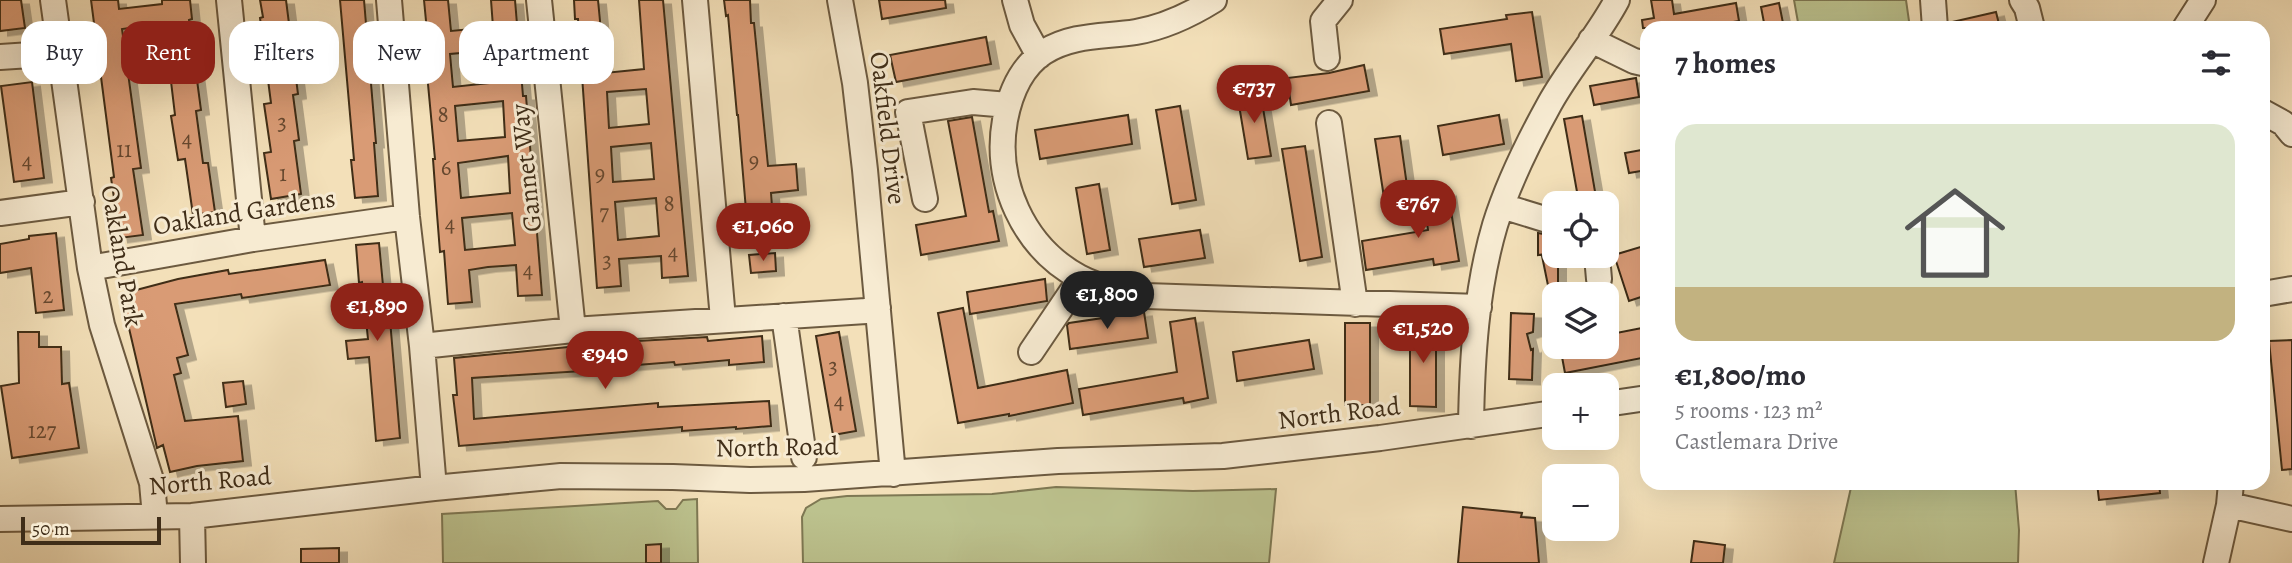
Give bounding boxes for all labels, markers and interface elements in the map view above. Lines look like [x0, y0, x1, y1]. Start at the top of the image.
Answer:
chip: Buy [21, 21, 107, 84]
chip: Rent [121, 21, 215, 84]
chip: Filters [229, 21, 339, 84]
chip: New [353, 21, 445, 84]
chip: Apartment [459, 21, 614, 84]
text: 7 homes [1675, 43, 1776, 83]
icon: filters [2197, 44, 2235, 82]
street label: Oakfield Drive [861, 50, 915, 206]
pin: €737 [1213, 66, 1295, 125]
text: €737 [1233, 72, 1275, 103]
house number: 8 [437, 99, 449, 130]
street label: Gannet Way [502, 102, 550, 234]
house number: 3 [277, 107, 287, 138]
house number: 4 [182, 123, 192, 154]
house number: 11 [116, 134, 132, 165]
house number: 4 [22, 145, 32, 176]
house number: 9 [749, 145, 759, 176]
house number: 6 [441, 152, 451, 183]
house number: 1 [279, 158, 287, 189]
house number: 9 [595, 158, 605, 189]
icon: home [1892, 170, 2018, 296]
street label: Oakland Gardens [150, 180, 338, 244]
pin: €767 [1377, 180, 1459, 240]
street label: Oakland Park [92, 182, 152, 330]
text: €767 [1396, 187, 1440, 218]
house number: 8 [663, 188, 675, 219]
map controls [1542, 191, 1619, 541]
button: locate [1542, 191, 1619, 268]
house number: 7 [599, 197, 609, 228]
pin: €1,060 [706, 204, 820, 263]
house number: 4 [445, 208, 455, 239]
text: €1,060 [732, 210, 794, 241]
house number: 4 [668, 236, 678, 267]
house number: 3 [602, 245, 612, 276]
house number: 4 [523, 254, 533, 285]
pin: €1,800 [1050, 272, 1164, 331]
text: €1,800 [1076, 278, 1138, 309]
house number: 2 [43, 280, 54, 311]
button: layers [1542, 282, 1619, 359]
pin: €1,890 [320, 284, 434, 343]
text: €1,890 [347, 290, 407, 321]
pin: €1,520 [1366, 306, 1480, 365]
text: €1,520 [1393, 312, 1453, 343]
pin: €940 [564, 332, 646, 391]
text: €940 [582, 338, 628, 369]
house number: 3 [828, 351, 838, 382]
text: €1,800/mo [1675, 355, 1806, 395]
button: + [1542, 373, 1619, 450]
house number: 4 [834, 385, 844, 416]
street label: North Road [1276, 388, 1402, 438]
text: 5 rooms · 123 m² [1675, 395, 1823, 426]
house number: 127 [28, 415, 57, 446]
text: Castlemara Drive [1675, 426, 1838, 457]
street label: North Road [715, 428, 839, 466]
street label: North Road [147, 458, 273, 504]
button: − [1542, 464, 1619, 541]
scale bar [21, 514, 161, 546]
text: 50 m [32, 516, 70, 542]

